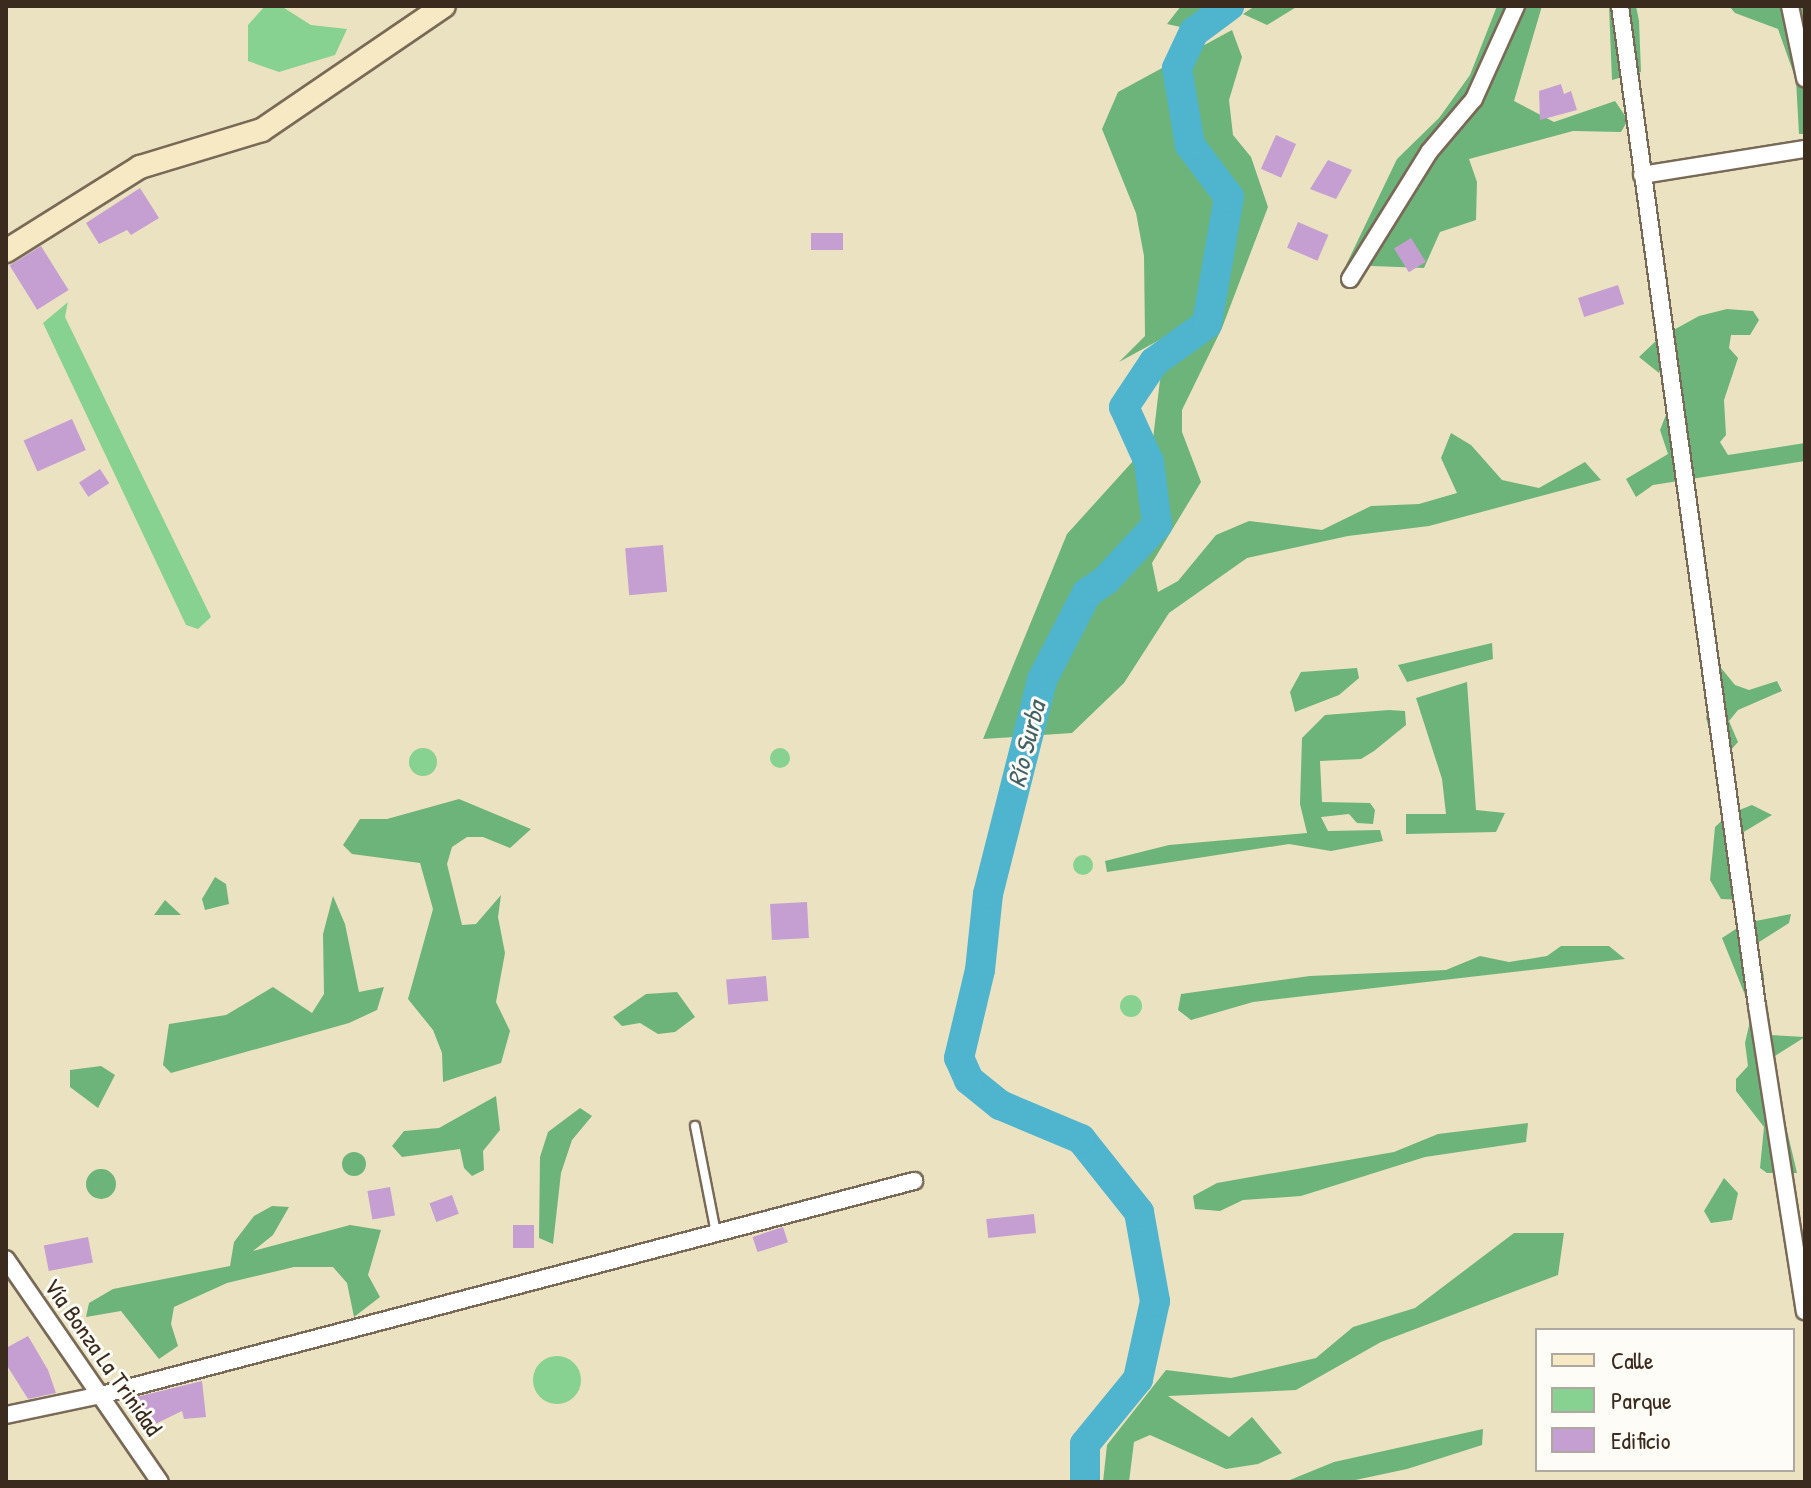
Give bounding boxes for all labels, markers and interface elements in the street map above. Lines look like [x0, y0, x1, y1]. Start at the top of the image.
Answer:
water label: Río Surba [1000, 698, 1052, 790]
street label: Vía Bonza La Trinidad [38, 1273, 168, 1441]
legend [1535, 1328, 1795, 1472]
text: Calle [1611, 1344, 1653, 1376]
text: Parque [1611, 1384, 1671, 1416]
text: Edificio [1611, 1424, 1670, 1456]

